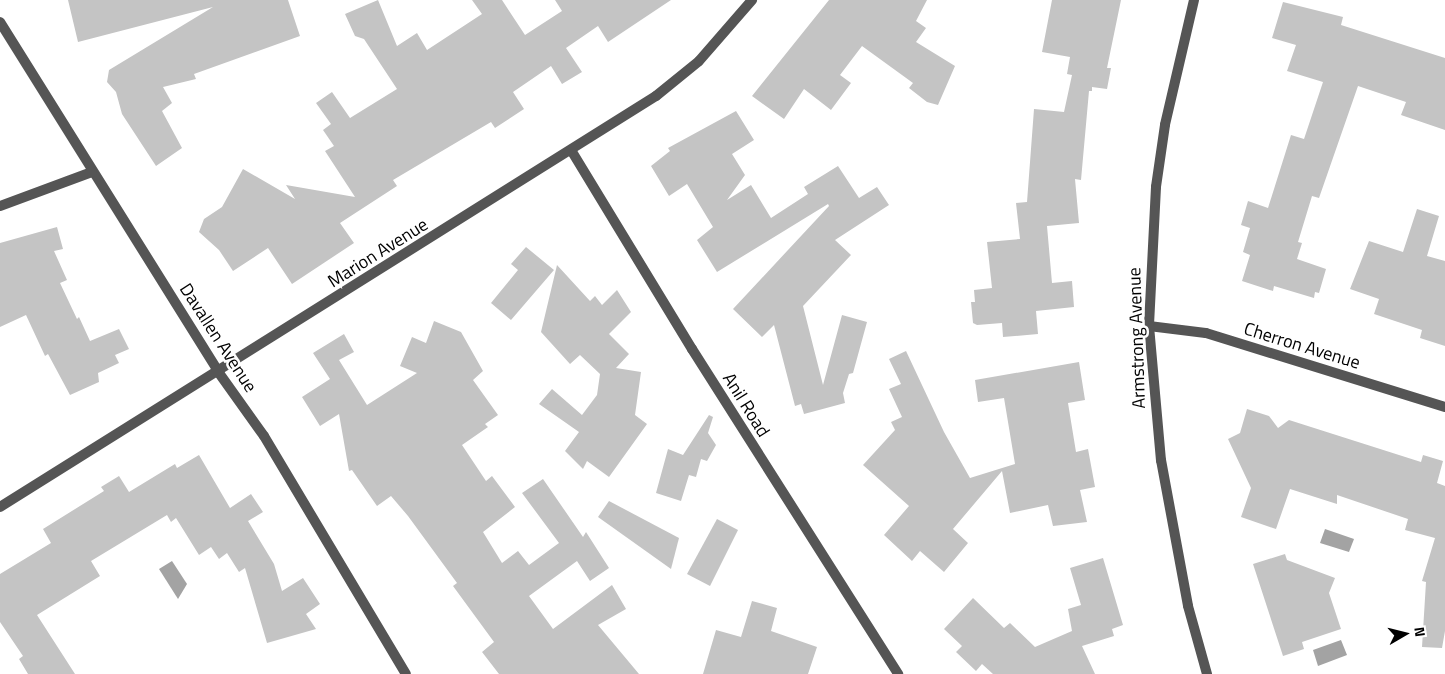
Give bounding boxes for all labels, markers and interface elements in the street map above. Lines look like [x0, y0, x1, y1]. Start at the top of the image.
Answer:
street label: Marion Avenue [324, 214, 432, 292]
street label: Armstrong Avenue [1124, 267, 1150, 409]
street label: Davallen Avenue [175, 280, 261, 396]
street label: Cherron Avenue [1241, 318, 1363, 374]
street label: Anil Road [718, 369, 774, 441]
north arrow [1380, 609, 1430, 659]
text: N [1409, 626, 1431, 638]

